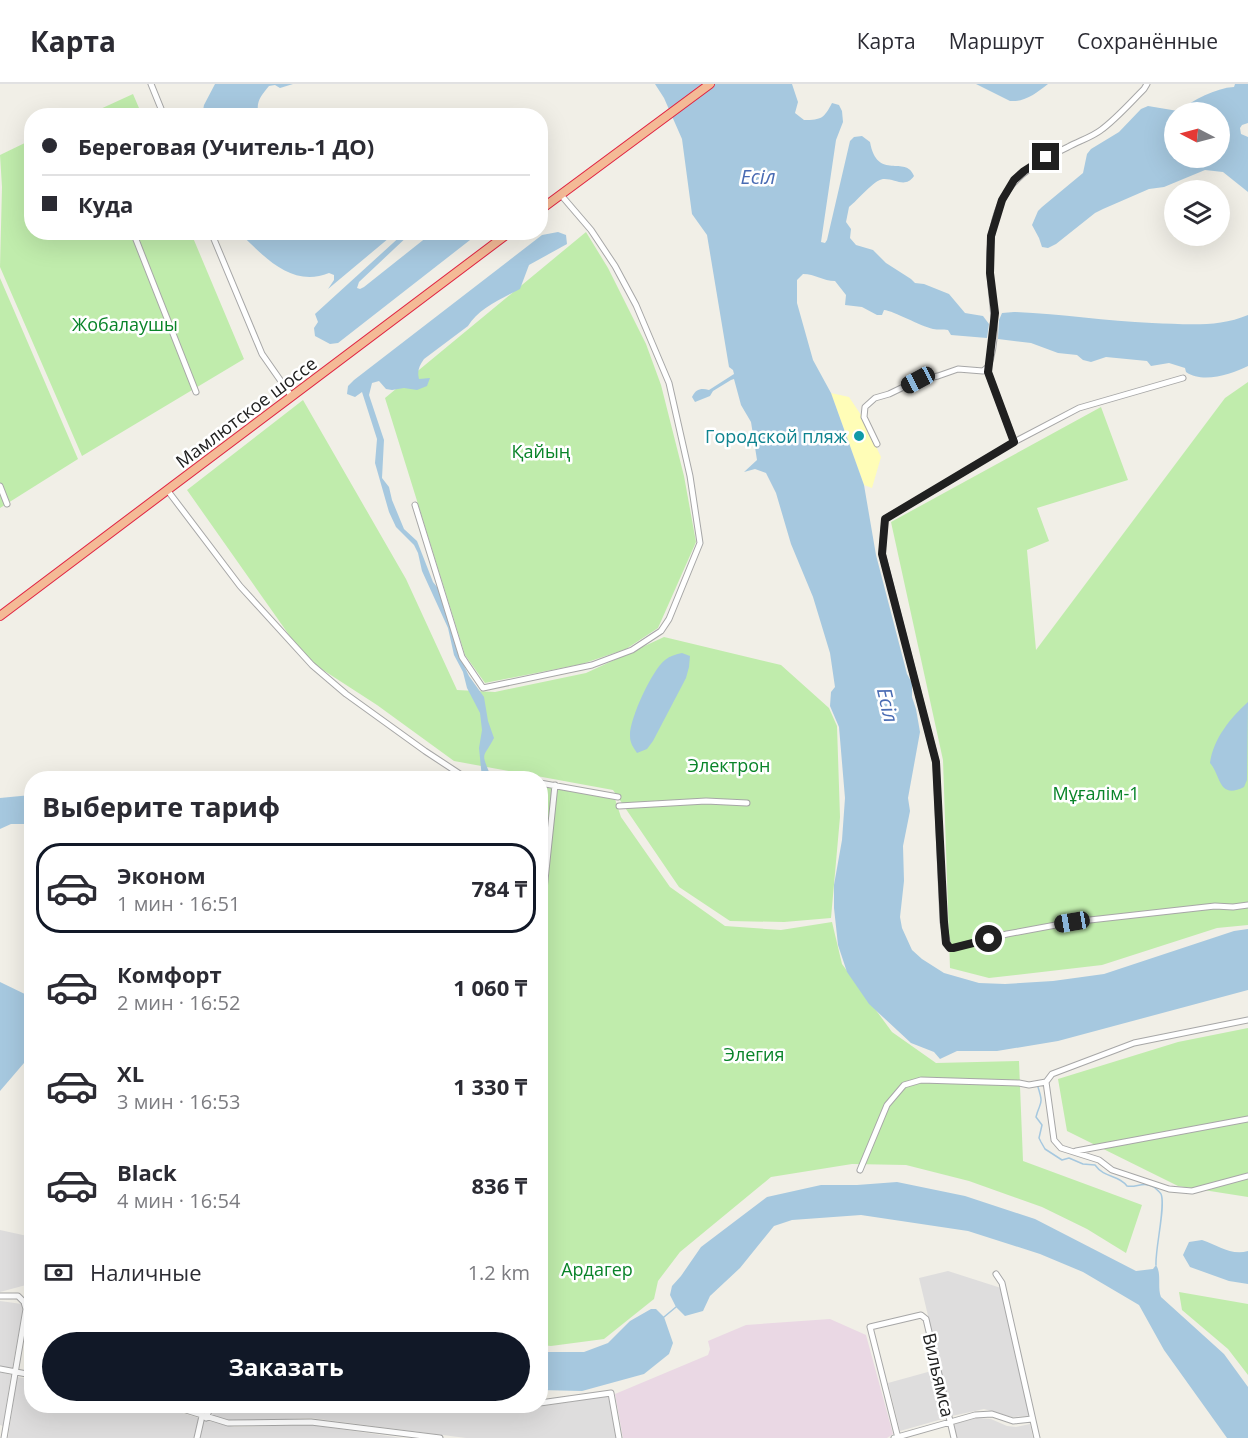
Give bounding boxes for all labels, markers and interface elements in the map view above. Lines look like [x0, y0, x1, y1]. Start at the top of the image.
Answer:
text: Карта [30, 22, 116, 60]
text: Карта [857, 27, 916, 55]
text: Маршрут [949, 27, 1044, 55]
text: Сохранённые [1077, 27, 1218, 55]
north arrow [1164, 102, 1230, 168]
map controls [1164, 102, 1230, 246]
text: Береговая (Учитель-1 ДО) [78, 131, 374, 161]
route end [1032, 143, 1059, 170]
water label: Есіл [740, 163, 776, 190]
button: layers [1164, 180, 1230, 246]
text: Куда [78, 189, 133, 219]
park label: Жобалаушы [72, 312, 178, 336]
street label: Мамлютское шоссе [171, 351, 321, 473]
car [898, 364, 938, 396]
place label: Городской пляж [705, 424, 848, 448]
marker: Городской пляж [852, 429, 866, 443]
park label: Қайың [512, 439, 571, 463]
water label: Есіл [871, 685, 905, 725]
park label: Электрон [688, 753, 770, 777]
park label: Мұғалім-1 [1052, 781, 1140, 805]
text: Выберите тариф [42, 788, 280, 825]
text: Эконом [117, 860, 206, 890]
icon: car [45, 861, 99, 915]
text: 784 ₸ [472, 873, 527, 903]
text: 1 мин · 16:51 [117, 890, 240, 917]
car [1053, 910, 1091, 934]
route start [975, 925, 1002, 952]
text: Комфорт [117, 959, 222, 989]
icon: car [45, 960, 99, 1014]
text: 1 060 ₸ [453, 972, 527, 1002]
text: 2 мин · 16:52 [117, 989, 240, 1016]
park label: Элегия [724, 1042, 784, 1066]
text: XL [117, 1058, 144, 1088]
icon: car [45, 1059, 99, 1113]
text: 1 330 ₸ [453, 1071, 527, 1101]
text: 3 мин · 16:53 [117, 1088, 240, 1115]
text: Black [117, 1157, 177, 1187]
icon: car [45, 1158, 99, 1212]
text: 836 ₸ [472, 1170, 527, 1200]
text: 4 мин · 16:54 [117, 1187, 240, 1214]
icon: cash [42, 1256, 75, 1289]
text: Наличные [90, 1257, 202, 1287]
park label: Ардагер [561, 1257, 633, 1281]
text: 1.2 km [468, 1259, 530, 1286]
street label: Вильямса [918, 1331, 960, 1419]
button: Заказать [42, 1332, 530, 1401]

